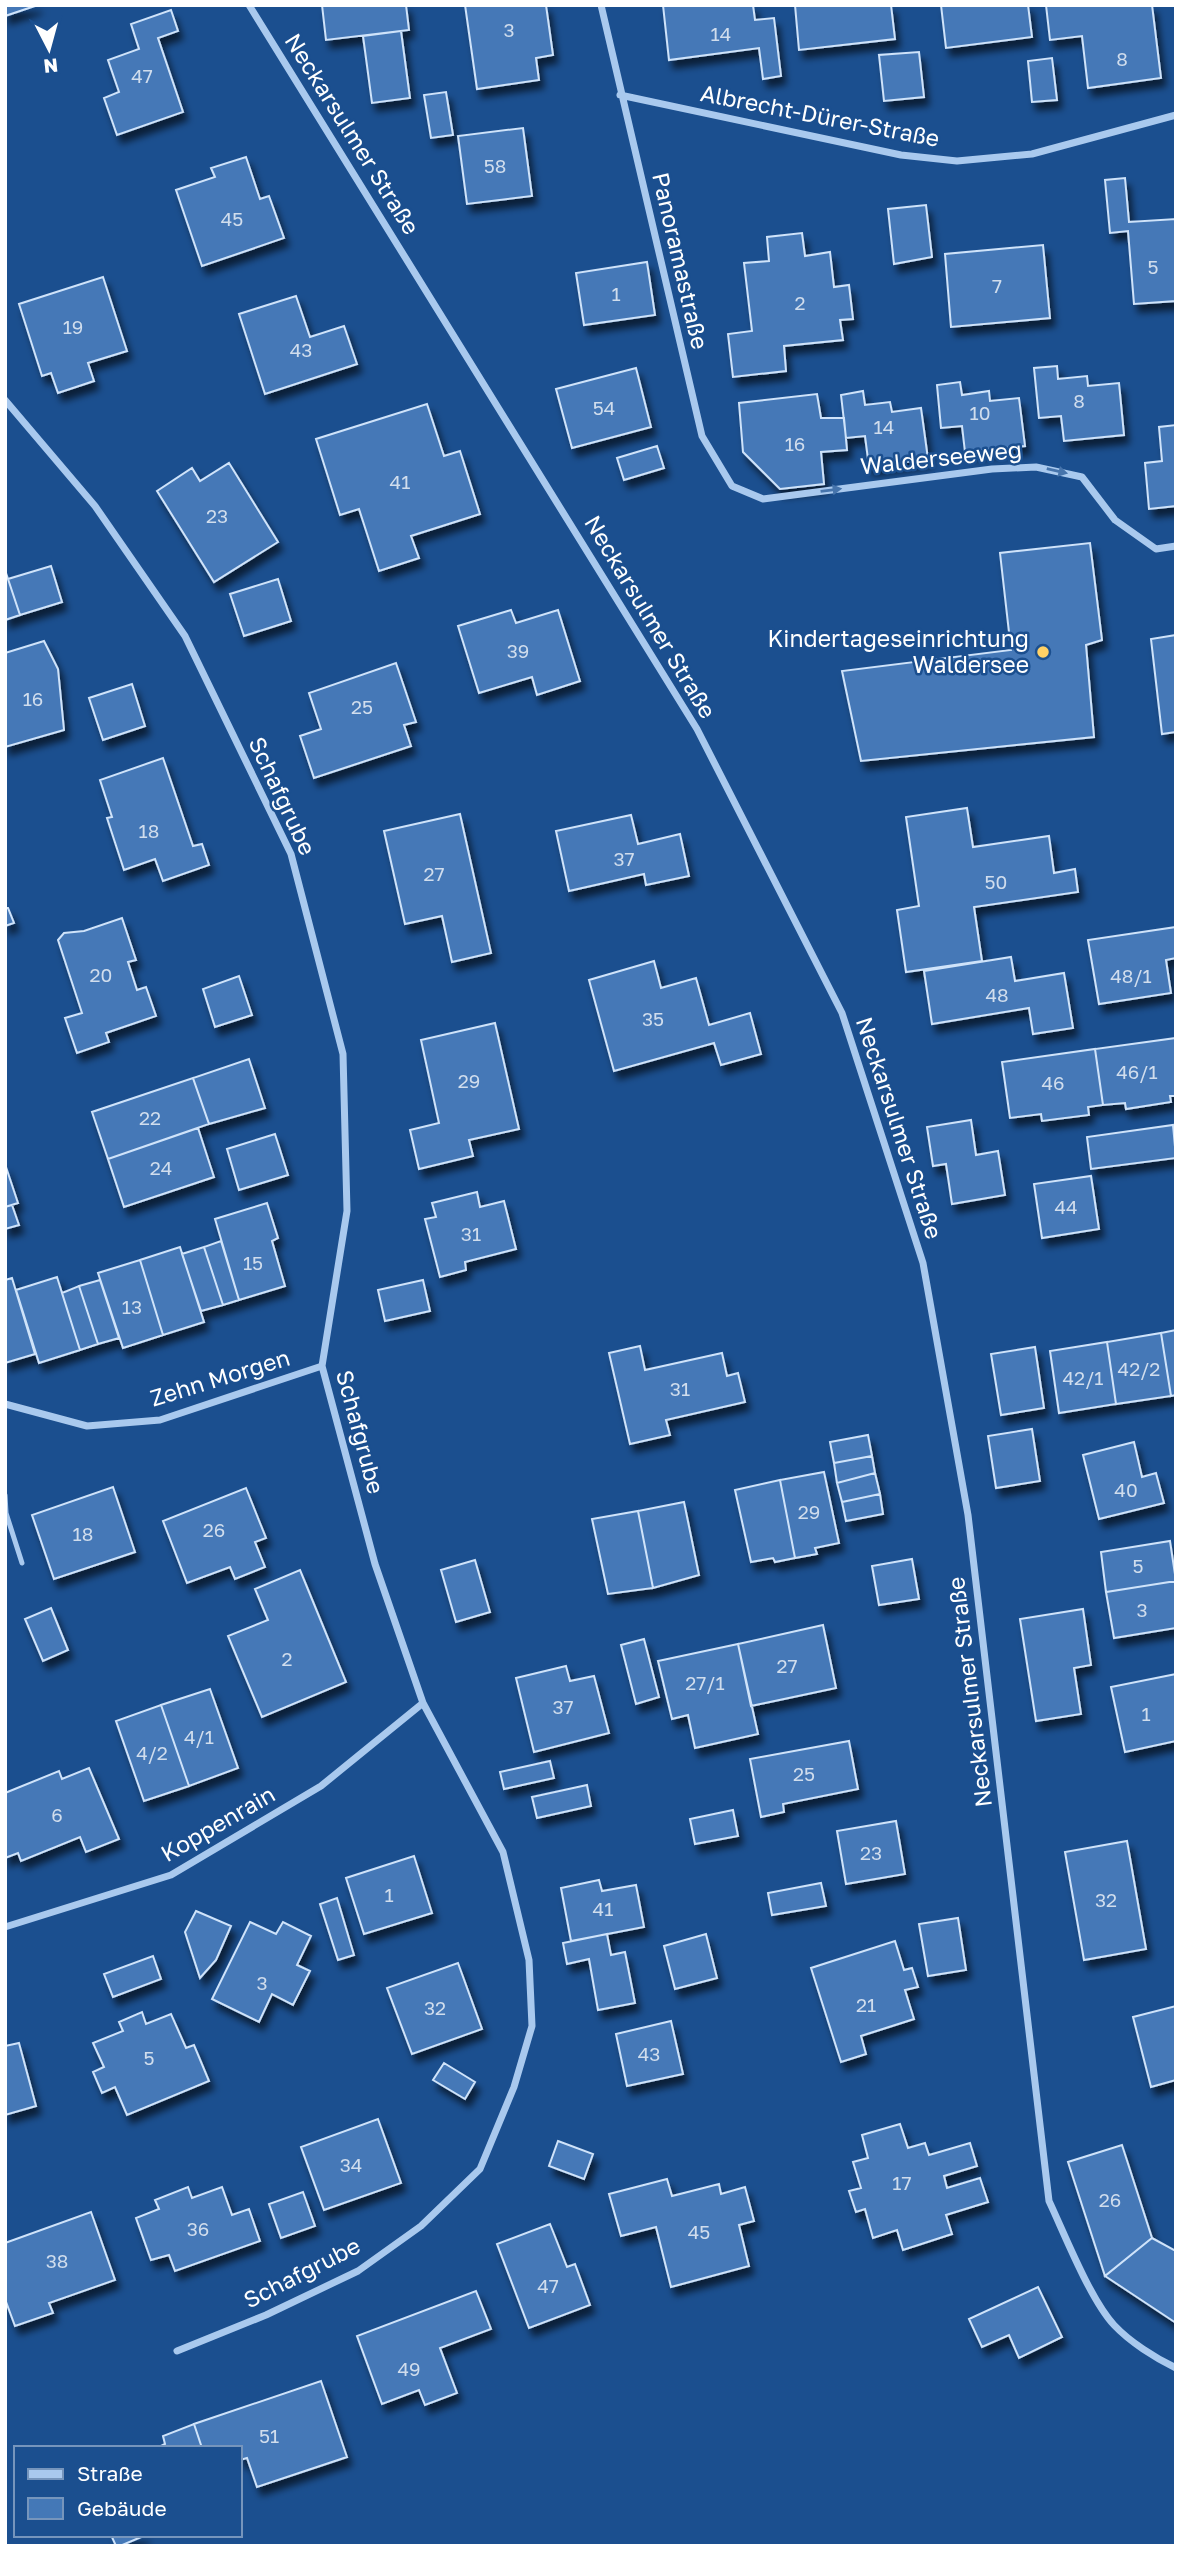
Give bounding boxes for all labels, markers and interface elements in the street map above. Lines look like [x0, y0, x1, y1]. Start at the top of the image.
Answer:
north arrow [14, 14, 84, 84]
house number: 3 [503, 18, 515, 41]
house number: 14 [711, 22, 731, 45]
street label: Neckarsulmer Straße [280, 28, 426, 239]
house number: 8 [1116, 47, 1128, 70]
text: N [42, 54, 59, 79]
house number: 47 [131, 64, 153, 87]
street label: Albrecht-Dürer-Straße [698, 78, 942, 152]
house number: 58 [484, 154, 506, 177]
street label: Panoramastraße [647, 170, 715, 352]
house number: 45 [221, 207, 243, 230]
house number: 5 [1147, 255, 1159, 278]
house number: 7 [992, 274, 1002, 297]
house number: 1 [611, 282, 621, 305]
house number: 2 [794, 291, 806, 314]
house number: 19 [63, 315, 83, 338]
house number: 43 [290, 338, 312, 361]
house number: 8 [1073, 389, 1085, 412]
house number: 54 [593, 396, 615, 419]
house number: 10 [970, 401, 991, 424]
house number: 14 [874, 415, 894, 438]
house number: 16 [785, 432, 805, 455]
street label: Walderseeweg [859, 435, 1023, 479]
one-way arrow [1046, 466, 1068, 477]
house number: 41 [390, 470, 410, 493]
one-way arrow [820, 484, 842, 495]
house number: 23 [206, 504, 228, 527]
street label: Neckarsulmer Straße [579, 510, 723, 723]
place label: Kindertageseinrichtung Waldersee [767, 624, 1029, 678]
house number: 39 [507, 639, 529, 662]
marker: Kindertageseinrichtung Waldersee [1035, 644, 1051, 660]
house number: 16 [23, 687, 43, 710]
house number: 25 [351, 695, 373, 718]
street label: Schafgrube [243, 732, 322, 859]
house number: 18 [139, 819, 159, 842]
house number: 37 [613, 847, 635, 870]
house number: 27 [423, 862, 445, 885]
house number: 50 [985, 870, 1007, 893]
house number: 20 [90, 963, 112, 986]
house number: 48/1 [1110, 964, 1152, 987]
house number: 48 [985, 983, 1009, 1006]
house number: 35 [642, 1007, 664, 1030]
street label: Neckarsulmer Straße [851, 1013, 949, 1242]
house number: 46/1 [1116, 1060, 1158, 1083]
house number: 29 [458, 1069, 480, 1092]
house number: 46 [1041, 1071, 1065, 1094]
house number: 22 [139, 1106, 161, 1129]
house number: 24 [150, 1156, 172, 1179]
house number: 44 [1054, 1195, 1078, 1218]
house number: 31 [461, 1222, 481, 1245]
house number: 15 [243, 1251, 263, 1274]
house number: 13 [122, 1295, 142, 1318]
street label: Zehn Morgen [146, 1343, 293, 1412]
house number: 42/2 [1118, 1357, 1160, 1380]
house number: 42/1 [1063, 1366, 1103, 1389]
street label: Schafgrube [331, 1367, 391, 1497]
house number: 31 [670, 1377, 690, 1400]
house number: 40 [1114, 1478, 1138, 1501]
house number: 29 [798, 1500, 820, 1523]
house number: 26 [203, 1518, 225, 1541]
house number: 18 [73, 1522, 93, 1545]
house number: 5 [1132, 1554, 1144, 1577]
street label: Neckarsulmer Straße [941, 1575, 997, 1809]
house number: 3 [1136, 1598, 1148, 1621]
house number: 2 [281, 1647, 293, 1670]
house number: 27 [776, 1654, 798, 1677]
house number: 27/1 [685, 1671, 725, 1694]
house number: 37 [552, 1695, 574, 1718]
house number: 1 [1141, 1702, 1151, 1725]
house number: 4/1 [184, 1725, 214, 1748]
house number: 4/2 [136, 1741, 168, 1764]
house number: 25 [793, 1762, 815, 1785]
street label: Koppenrain [155, 1779, 280, 1867]
house number: 6 [51, 1803, 63, 1826]
house number: 23 [860, 1841, 882, 1864]
house number: 1 [384, 1883, 394, 1906]
house number: 32 [1095, 1888, 1117, 1911]
house number: 41 [593, 1897, 613, 1920]
house number: 3 [256, 1971, 268, 1994]
house number: 21 [856, 1993, 876, 2016]
house number: 32 [424, 1996, 446, 2019]
house number: 43 [638, 2042, 660, 2065]
house number: 5 [143, 2046, 155, 2069]
house number: 34 [340, 2153, 362, 2176]
house number: 17 [892, 2171, 912, 2194]
house number: 26 [1099, 2188, 1121, 2211]
house number: 36 [187, 2217, 209, 2240]
house number: 45 [688, 2220, 710, 2243]
street label: Schafgrube [239, 2231, 365, 2313]
house number: 38 [46, 2249, 68, 2272]
house number: 47 [537, 2274, 559, 2297]
house number: 49 [397, 2357, 421, 2380]
house number: 51 [259, 2424, 279, 2447]
legend [14, 2446, 242, 2537]
text: Straße [77, 2460, 143, 2486]
text: Gebäude [77, 2495, 167, 2521]

